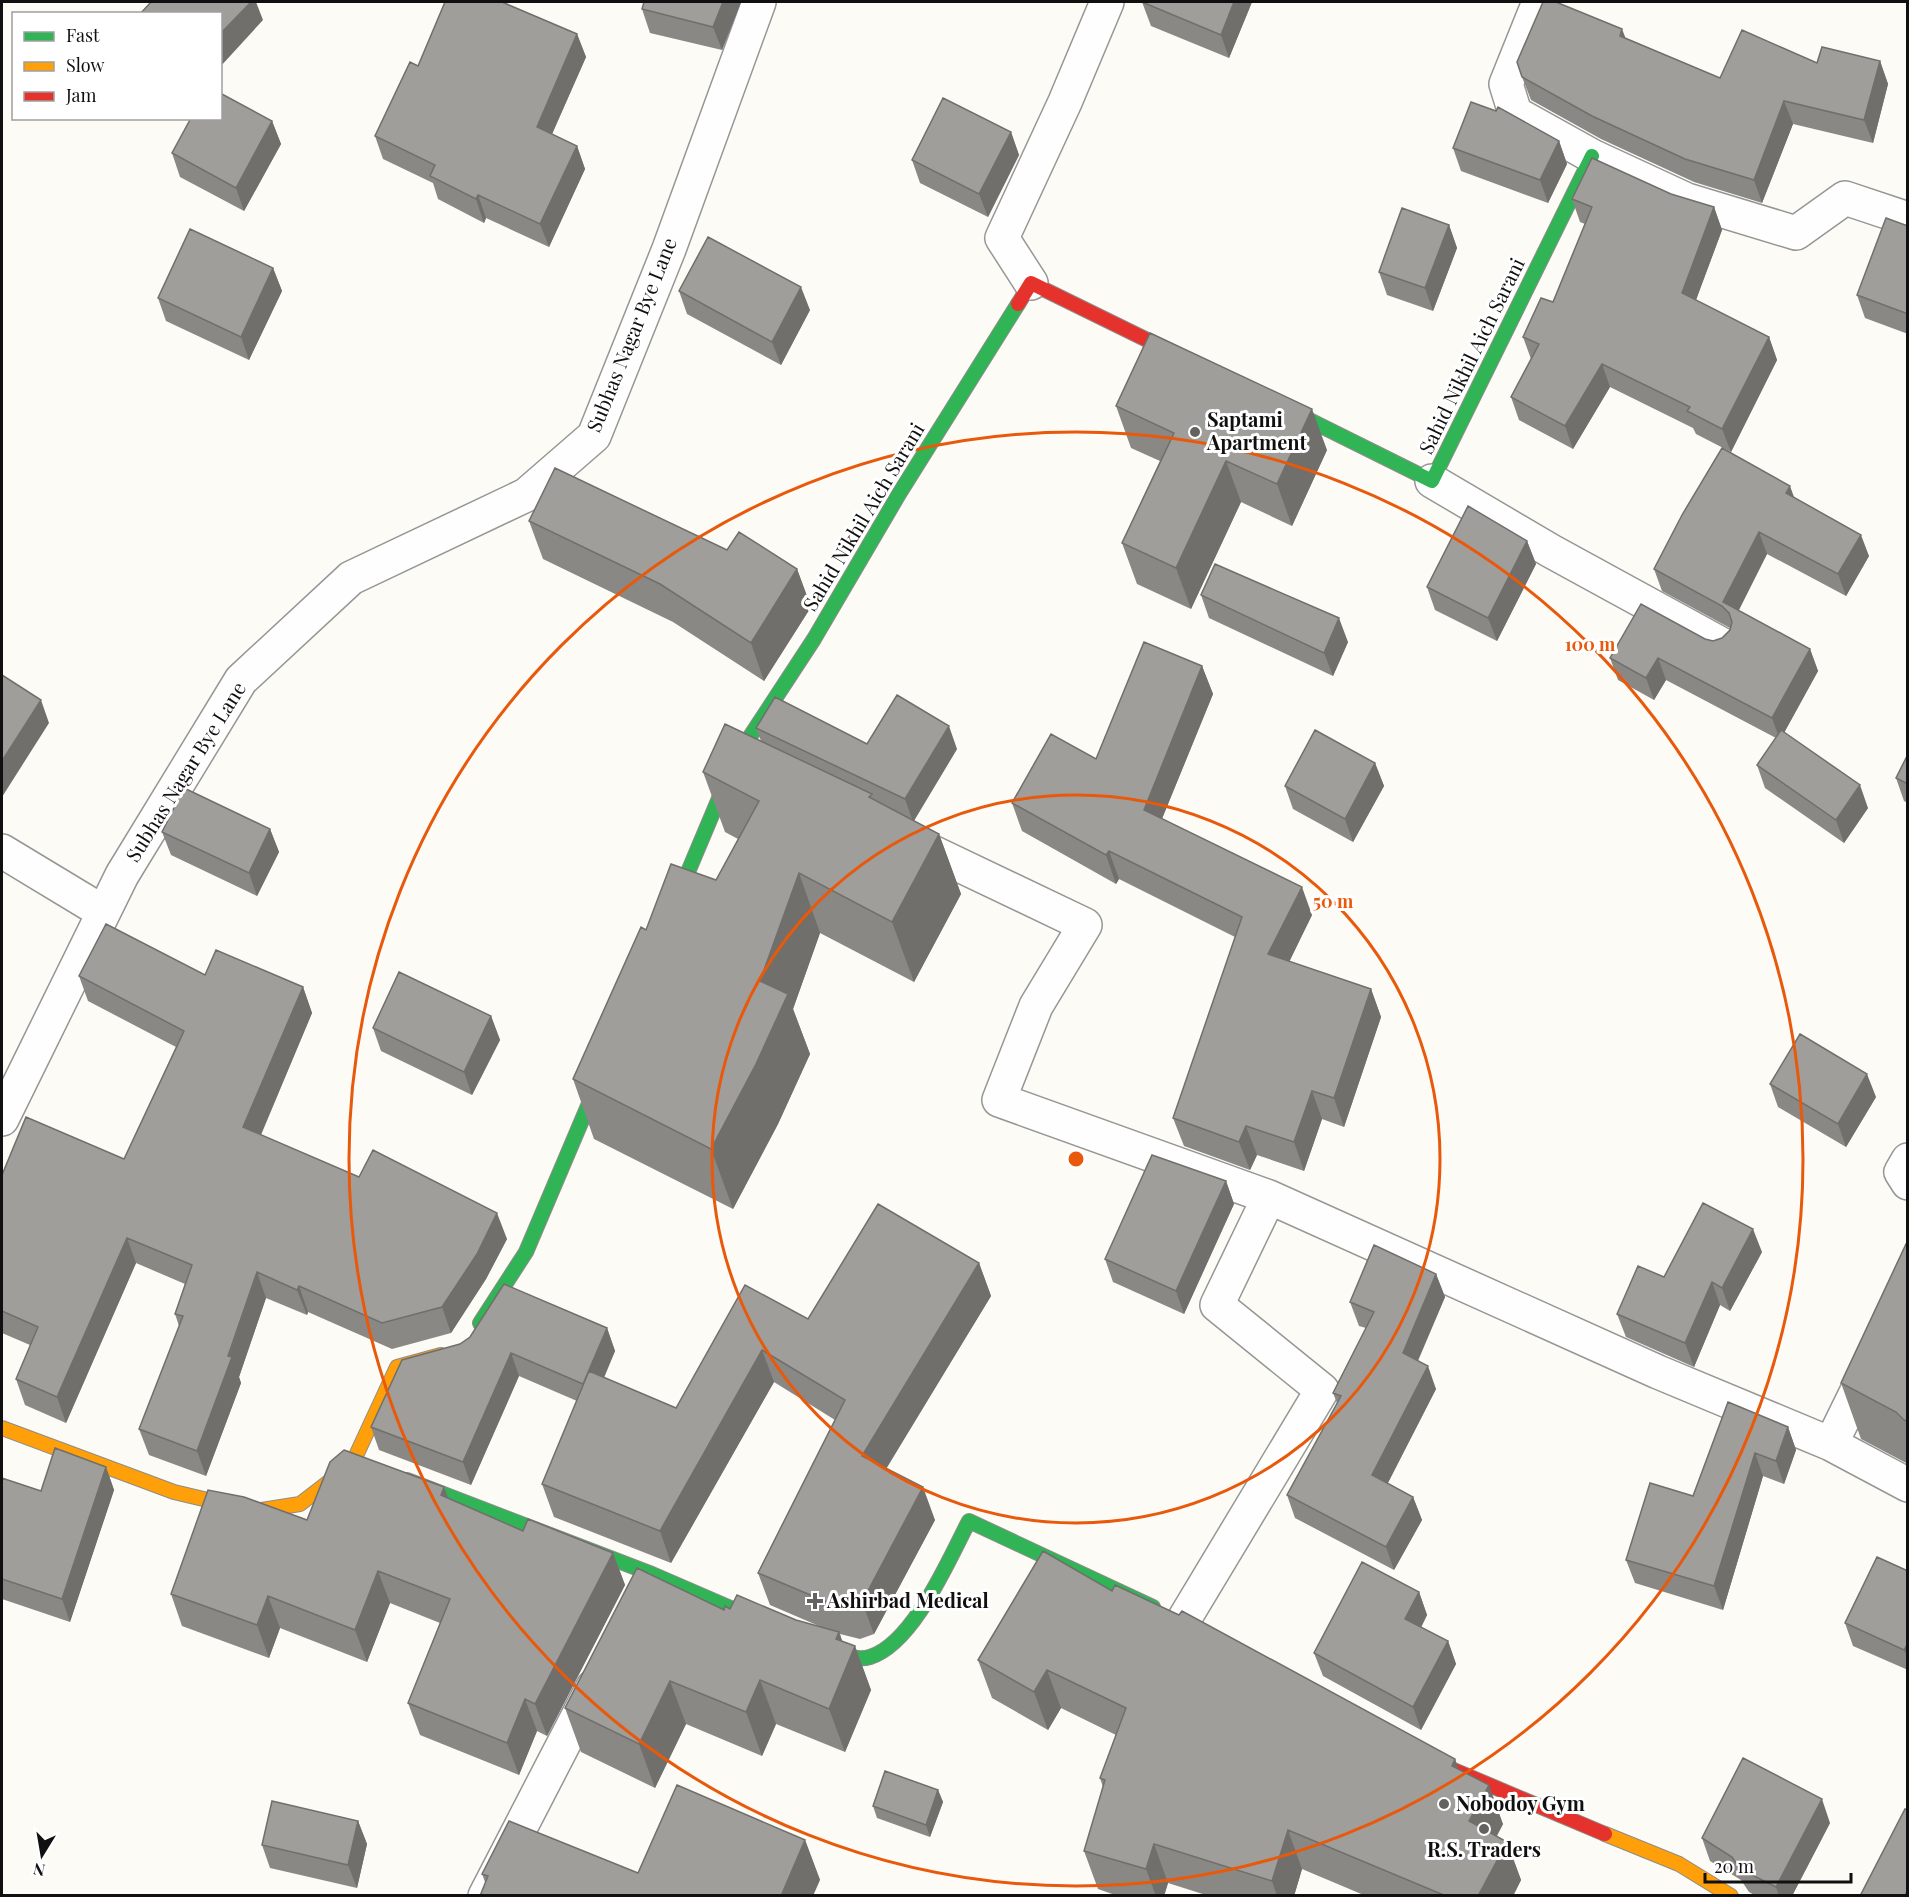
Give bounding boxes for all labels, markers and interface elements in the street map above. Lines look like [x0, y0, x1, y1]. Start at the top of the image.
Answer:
legend [12, 12, 222, 120]
text: Fast [66, 23, 100, 47]
text: Slow [66, 53, 104, 77]
text: Jam [65, 83, 96, 107]
street label: Subhas Nagar Bye Lane [579, 233, 682, 436]
street label: Sahid Nikhil Aich Sarani [1411, 253, 1530, 458]
place label: Saptami Apartment [1206, 405, 1307, 455]
street label: Sahid Nikhil Aich Sarani [796, 417, 930, 615]
marker: Saptami Apartment [1188, 425, 1202, 439]
text: 100 m [1565, 632, 1616, 656]
street label: Subhas Nagar Bye Lane [118, 676, 251, 866]
text: 50 m [1313, 889, 1354, 913]
centre of rings [1066, 1149, 1086, 1169]
place label: Ashirbad Medical [826, 1586, 989, 1613]
marker: Ashirbad Medical [808, 1594, 822, 1608]
place label: Nobodoy Gym [1456, 1789, 1585, 1816]
marker: Nobodoy Gym [1437, 1797, 1451, 1811]
marker: R.S. Traders [1477, 1822, 1491, 1836]
north arrow [12, 1825, 72, 1885]
place label: R.S. Traders [1427, 1835, 1541, 1862]
scale bar [1705, 1846, 1850, 1884]
text: 20 m [1714, 1854, 1754, 1878]
text: N [31, 1859, 47, 1882]

